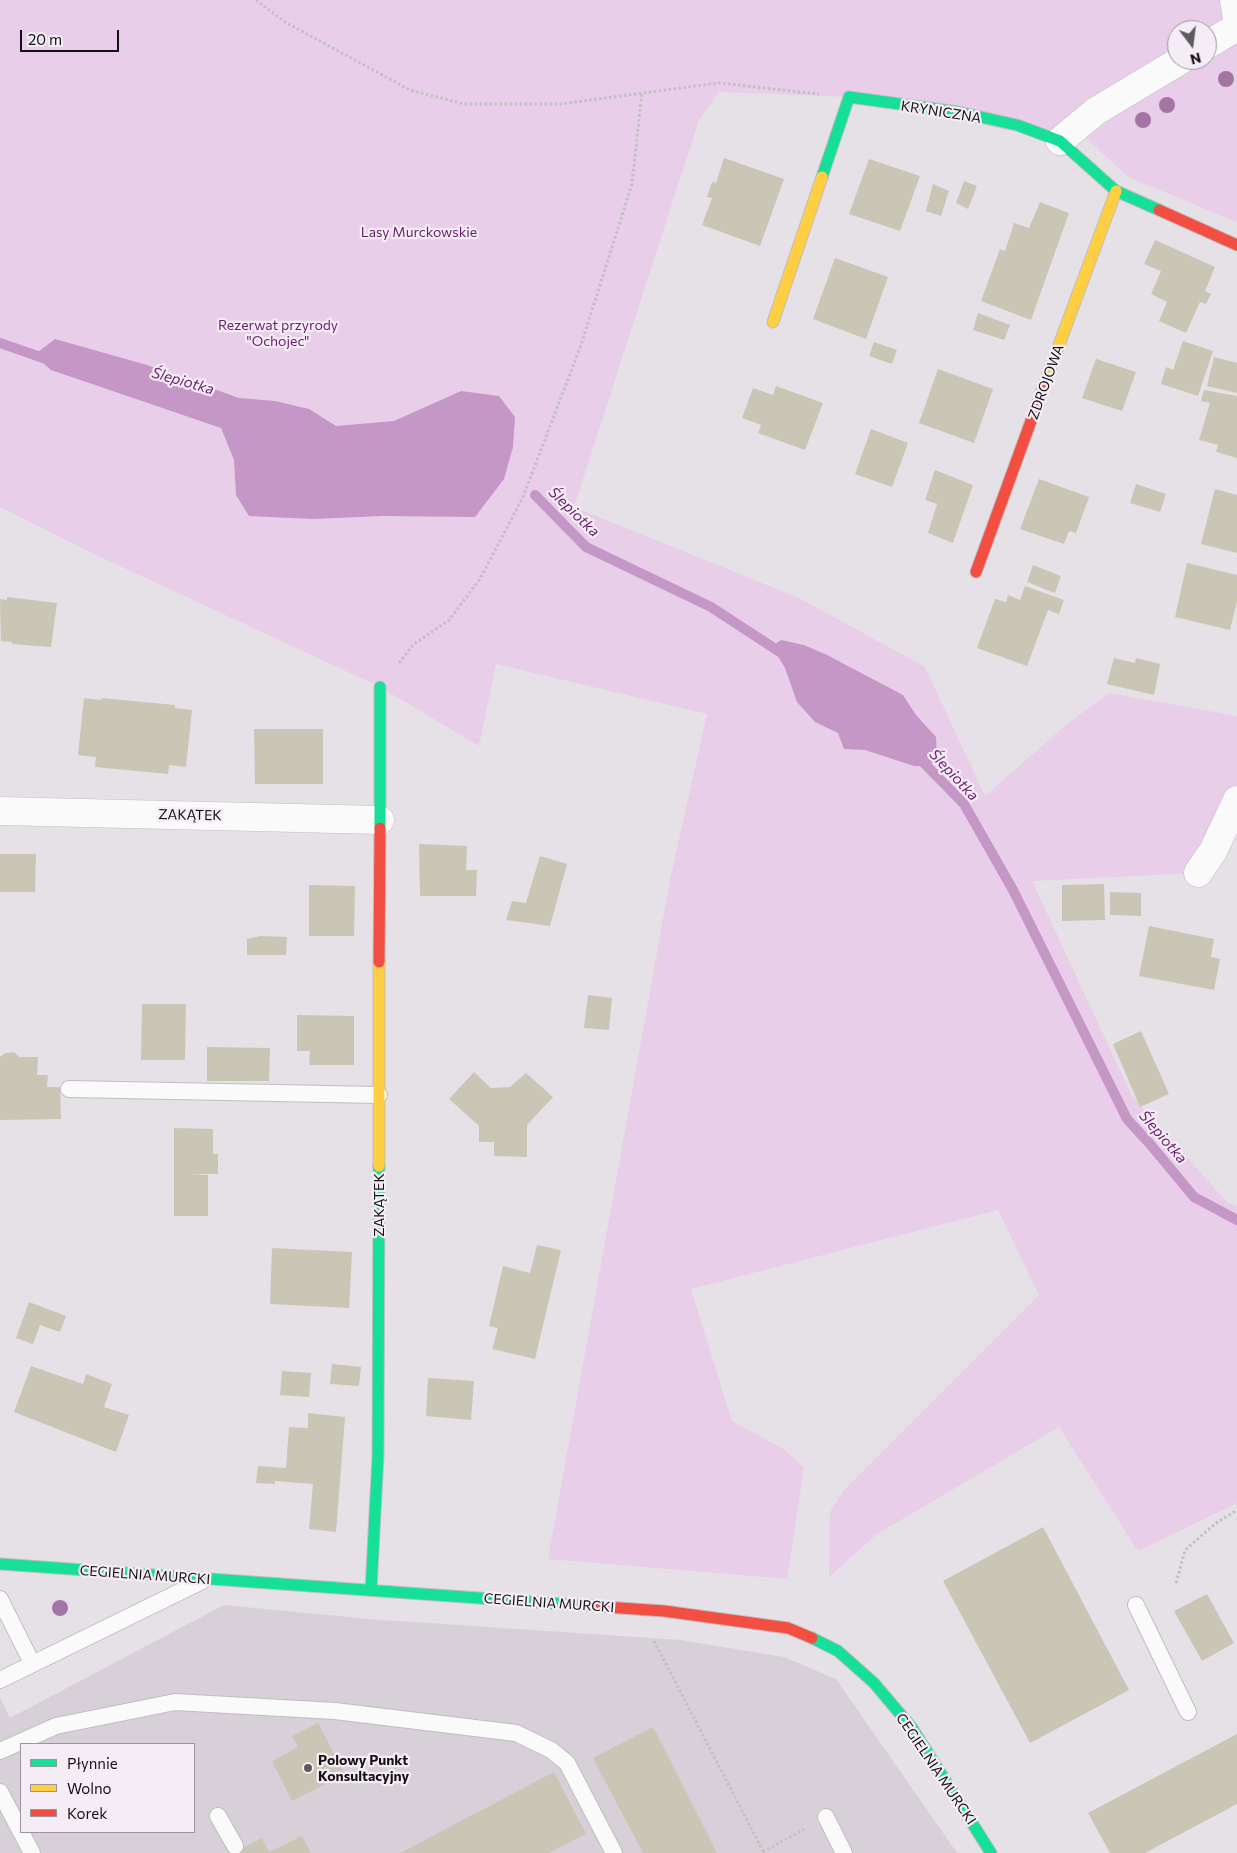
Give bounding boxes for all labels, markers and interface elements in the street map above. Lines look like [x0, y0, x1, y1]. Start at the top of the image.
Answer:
scale bar [22, 20, 121, 52]
north arrow [1167, 20, 1217, 70]
text: 20 m [28, 30, 62, 48]
text: N [1188, 49, 1203, 69]
street label: KRYNICZNA [900, 97, 982, 127]
park label: Lasy Murckowskie [361, 224, 477, 240]
park label: Rezerwat przyrody "Ochojec" [218, 317, 338, 350]
street label: ZDROJOWA [1025, 342, 1067, 422]
water label: Ślepiotka [150, 364, 216, 398]
water label: Ślepiotka [545, 483, 603, 541]
water label: Ślepiotka [926, 745, 982, 805]
street label: ZAKĄTEK [158, 806, 222, 824]
water label: Ślepiotka [1135, 1107, 1191, 1167]
street label: ZAKĄTEK [371, 1173, 387, 1237]
street label: CEGIELNIA MURCKI [79, 1562, 211, 1588]
street label: CEGIELNIA MURCKI [483, 1590, 615, 1616]
street label: CEGIELNIA MURCKI [892, 1710, 980, 1828]
legend [20, 1743, 195, 1833]
place label: Polowy Punkt Konsultacyjny [318, 1752, 409, 1784]
text: Płynnie [67, 1754, 118, 1772]
marker: Polowy Punkt Konsultacyjny [302, 1762, 314, 1774]
text: Wolno [67, 1779, 112, 1797]
text: Korek [67, 1804, 107, 1822]

